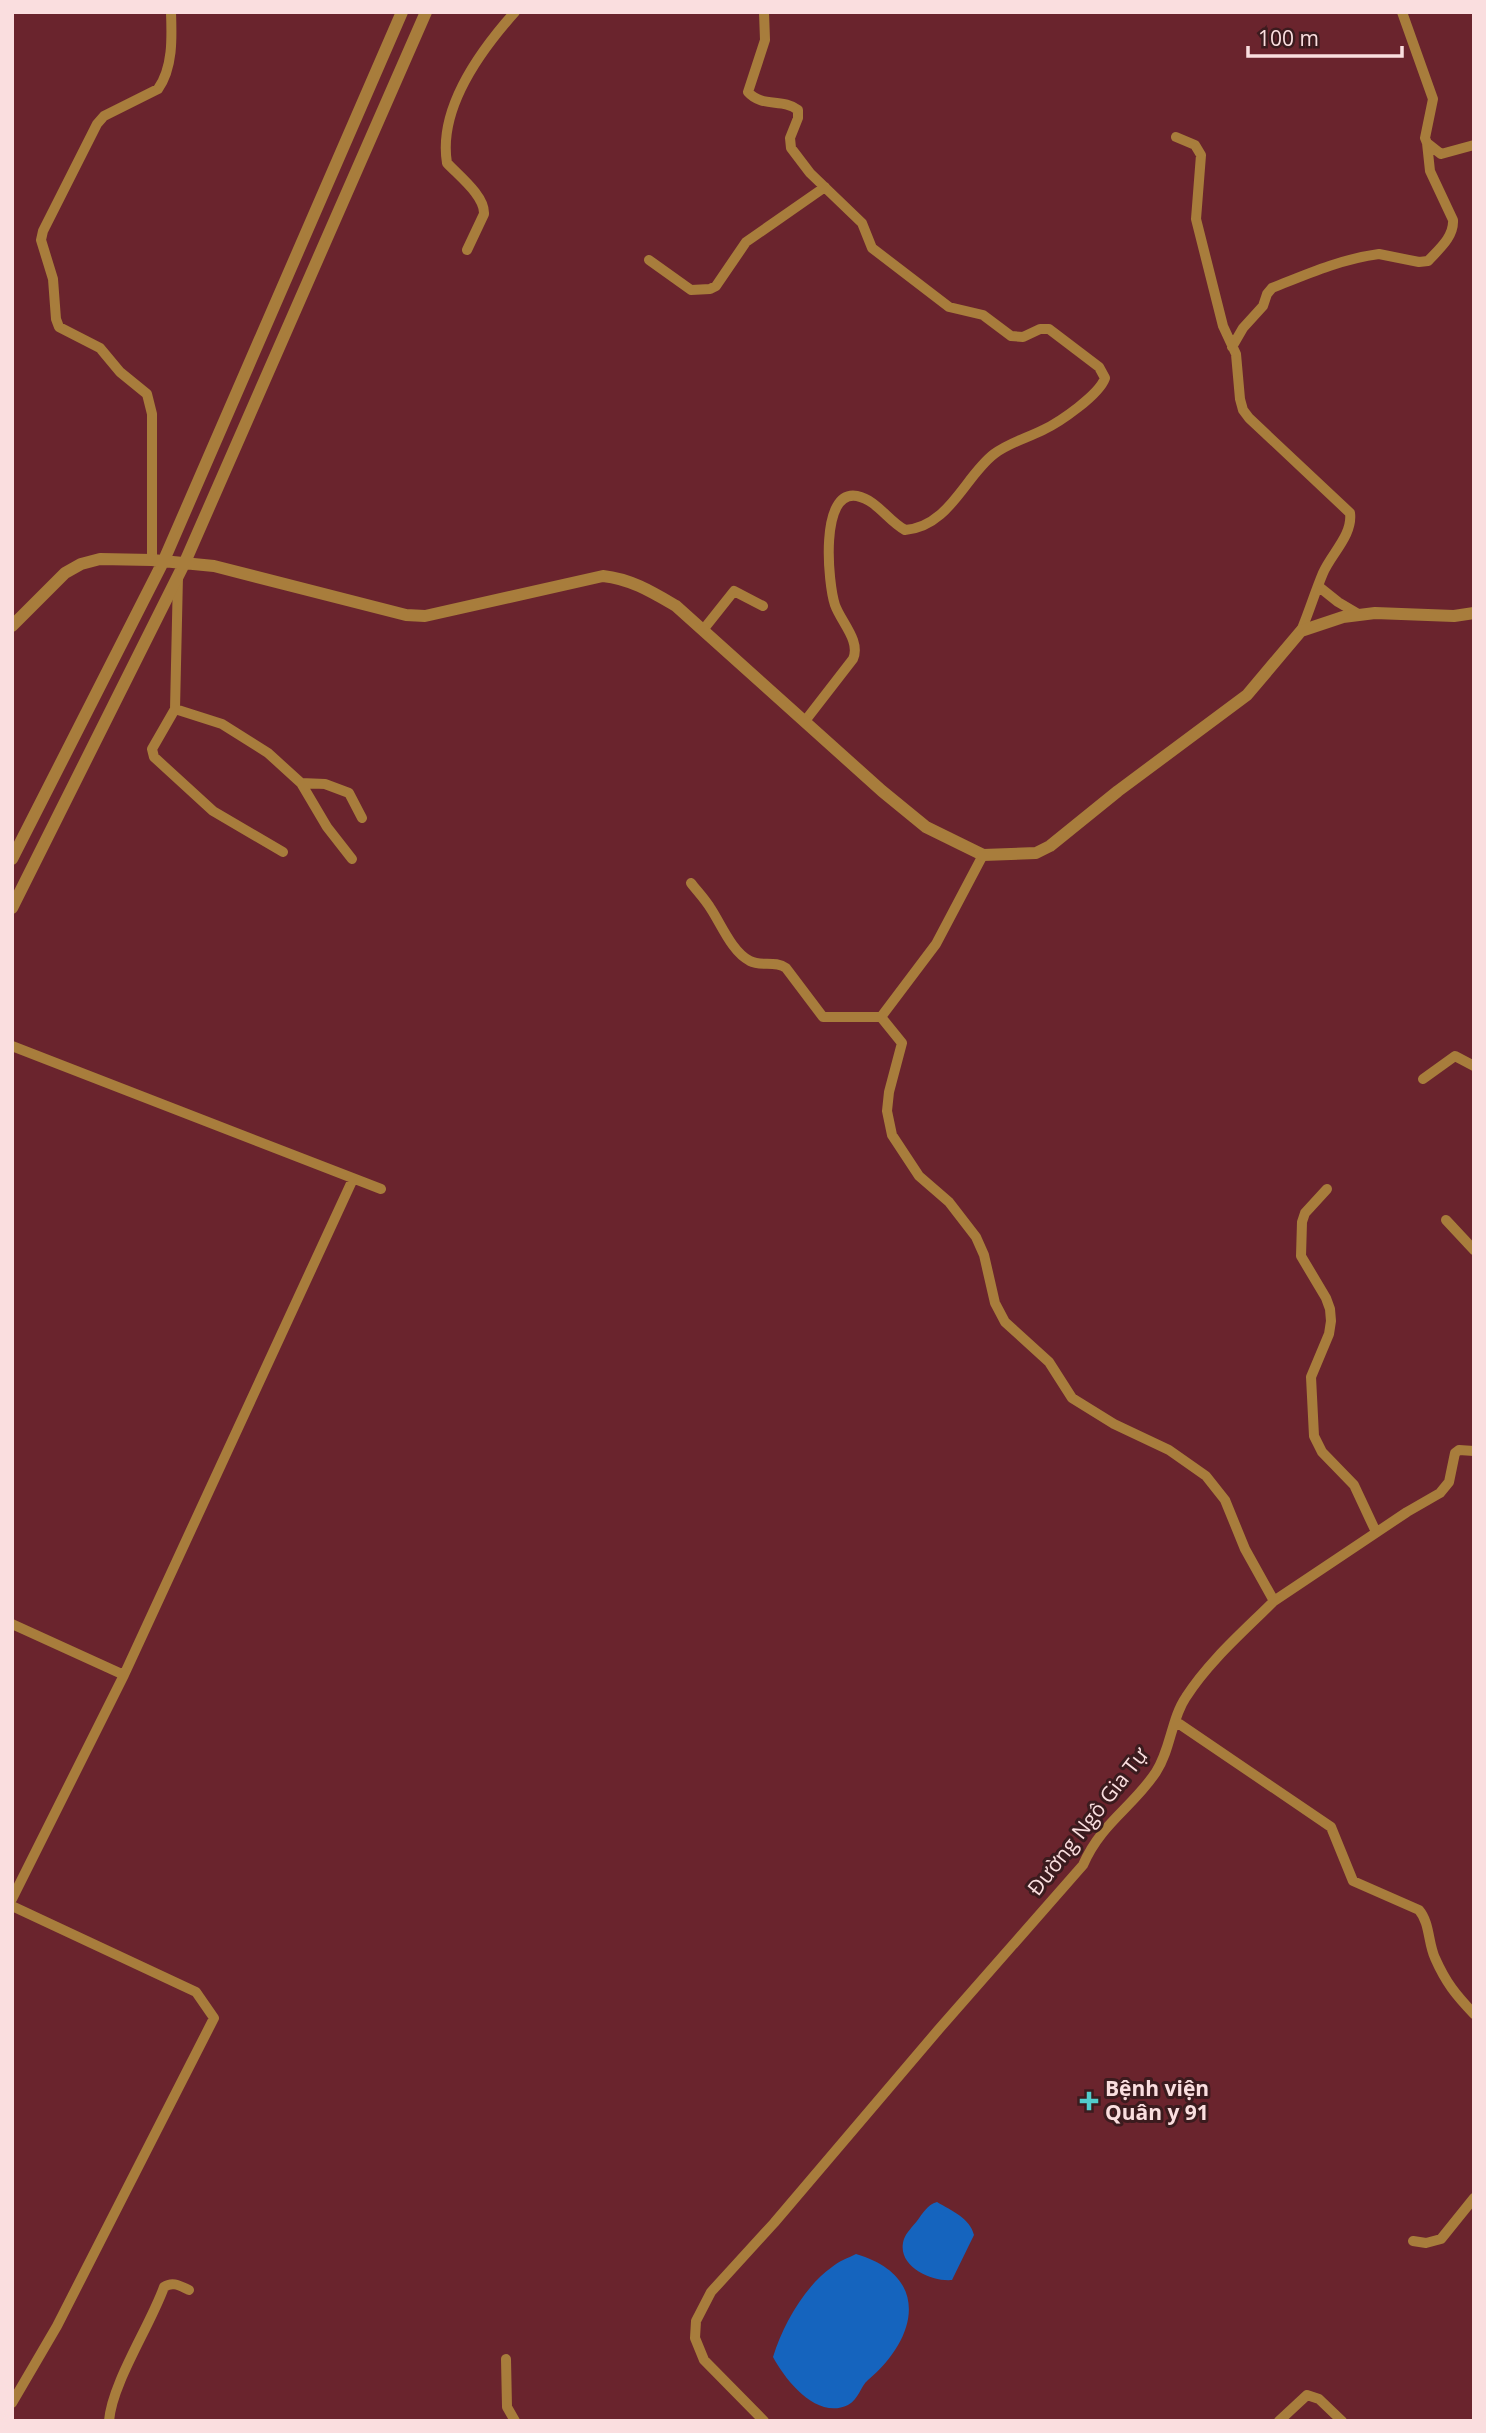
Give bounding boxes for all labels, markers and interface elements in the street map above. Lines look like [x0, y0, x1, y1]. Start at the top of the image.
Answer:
scale bar [1248, 14, 1402, 58]
text: 100 m [1258, 24, 1319, 52]
street label: Đường Ngô Gia Tự [1021, 1741, 1154, 1901]
place label: Bệnh viện Quân y 91 [1105, 2074, 1209, 2126]
marker: Bệnh viện Quân y 91 [1079, 2091, 1099, 2111]

